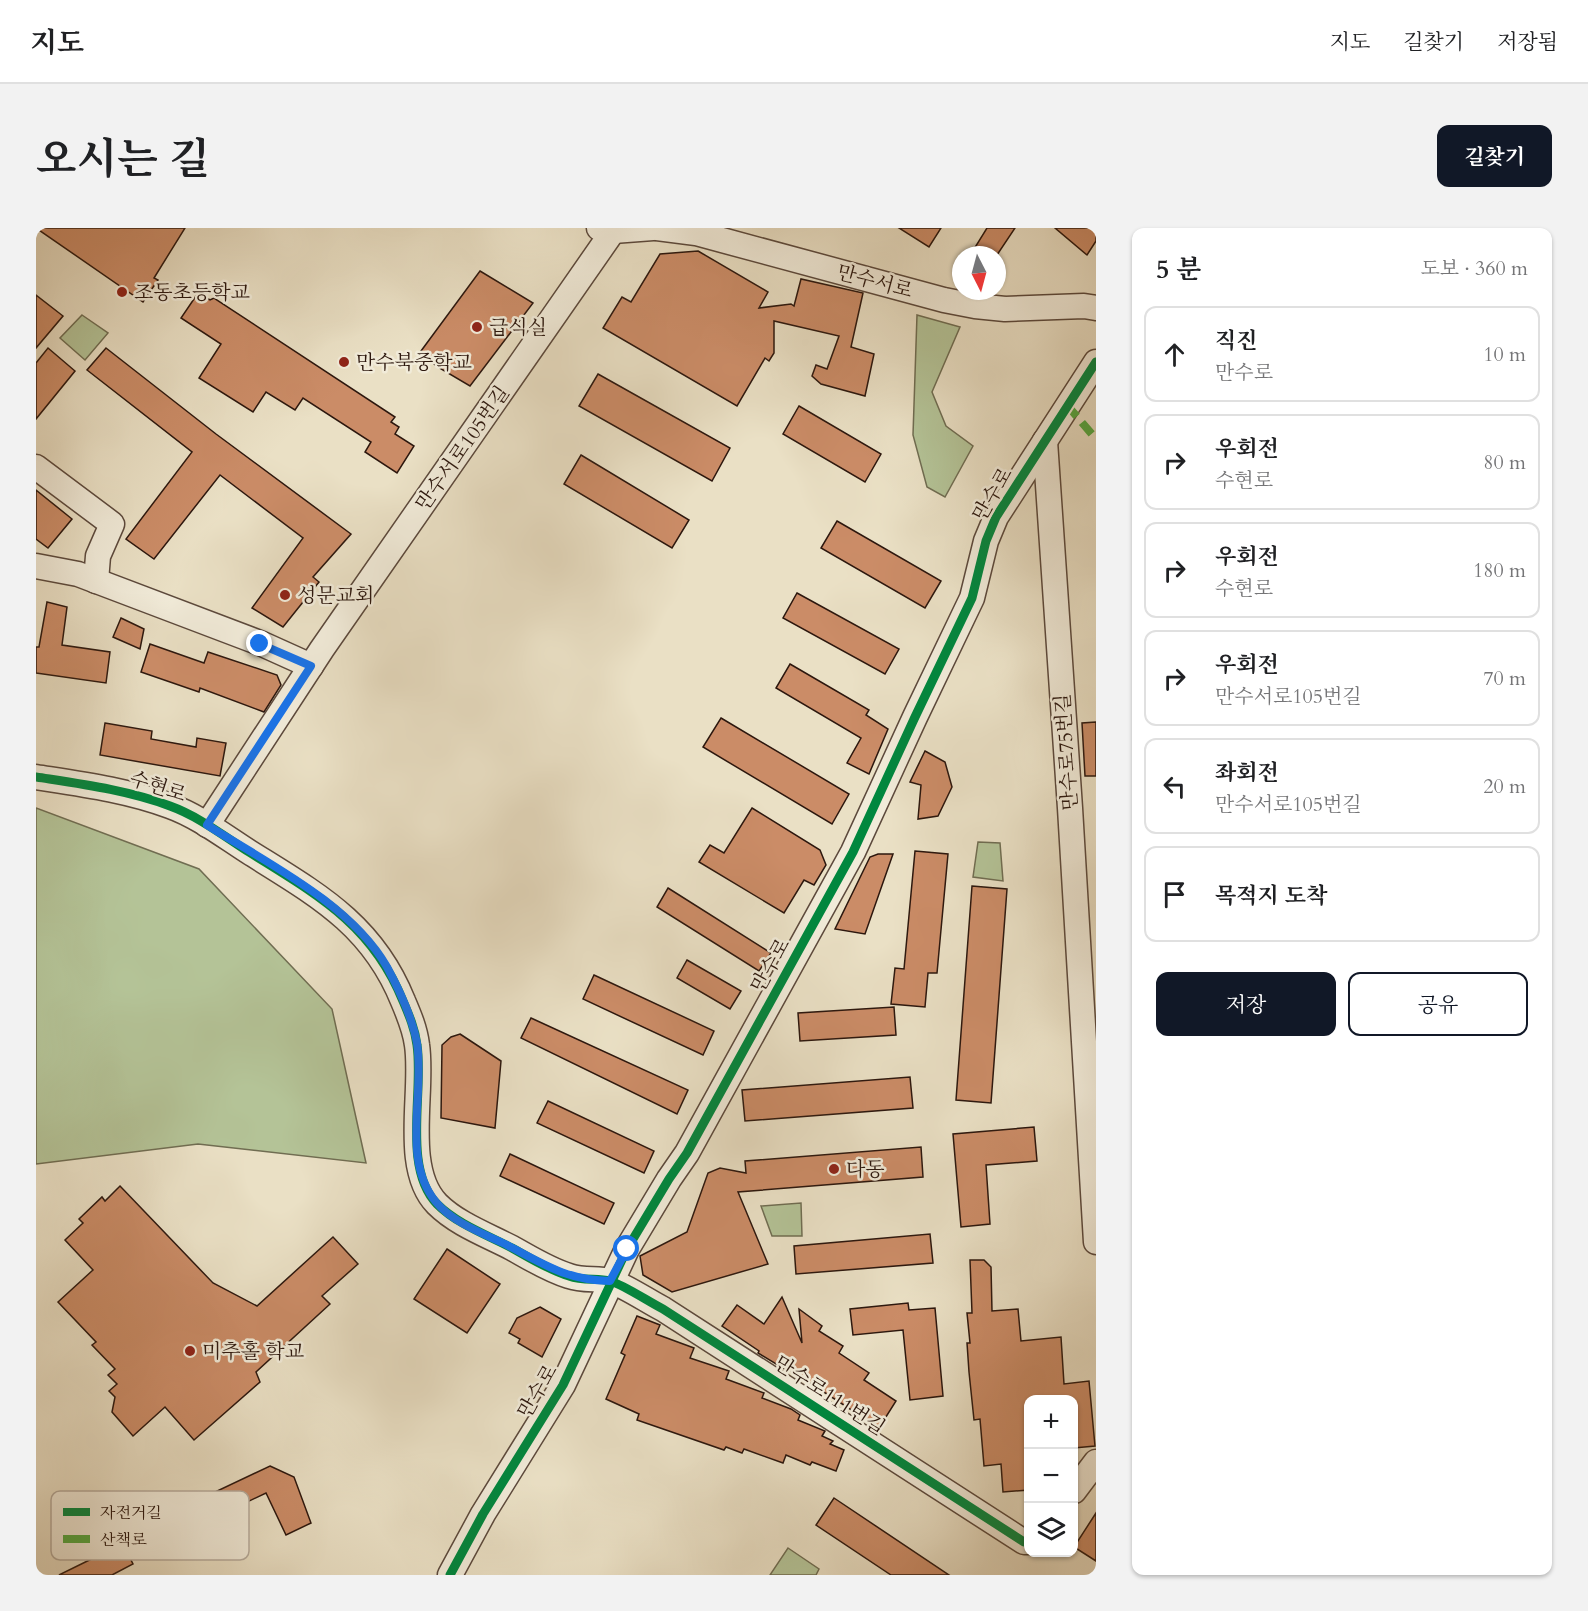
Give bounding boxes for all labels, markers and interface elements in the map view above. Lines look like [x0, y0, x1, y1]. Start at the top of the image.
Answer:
text: 지도 [30, 24, 84, 62]
text: 지도 [1330, 28, 1370, 57]
text: 길찾기 [1403, 28, 1464, 57]
text: 저장됨 [1497, 28, 1558, 57]
button: 길찾기 [1437, 125, 1552, 187]
text: 오시는 길 [36, 131, 210, 188]
north arrow [952, 246, 1006, 300]
text: 5 분 [1156, 252, 1201, 287]
text: 도보 · 360 m [1421, 255, 1528, 282]
street label: 만수서로 [834, 258, 916, 305]
place label: 조동초등학교 [134, 279, 251, 306]
marker: 조동초등학교 [115, 285, 129, 299]
place label: 급식실 [489, 314, 547, 341]
marker: 급식실 [470, 320, 484, 334]
text: 직진 [1215, 326, 1258, 356]
icon: ahead [1158, 338, 1191, 371]
text: 10 m [1483, 341, 1526, 368]
place label: 만수북중학교 [356, 349, 473, 376]
marker: 만수북중학교 [337, 355, 351, 369]
text: 만수로 [1215, 359, 1273, 386]
street label: 만수서로105번길 [409, 380, 516, 516]
text: 우회전 [1215, 434, 1279, 464]
icon: right [1158, 446, 1191, 479]
text: 80 m [1483, 449, 1526, 476]
street label: 만수로 [966, 462, 1019, 526]
text: 수현로 [1215, 467, 1273, 494]
text: 우회전 [1215, 542, 1279, 572]
icon: right [1158, 554, 1191, 587]
text: 180 m [1473, 557, 1526, 584]
text: 수현로 [1215, 575, 1273, 602]
place label: 성문교회 [297, 582, 374, 609]
marker: 성문교회 [278, 588, 292, 602]
route end [246, 630, 272, 656]
text: 우회전 [1215, 650, 1279, 680]
icon: right [1158, 662, 1191, 695]
text: 70 m [1483, 665, 1526, 692]
text: 만수서로105번길 [1215, 683, 1362, 710]
street label: 만수로75번길 [1049, 693, 1084, 811]
text: 좌회전 [1215, 758, 1279, 788]
street label: 수현로 [126, 765, 190, 808]
icon: left [1158, 770, 1191, 803]
text: 20 m [1483, 773, 1526, 800]
text: 만수서로105번길 [1215, 791, 1362, 818]
icon: arrive [1158, 878, 1191, 911]
text: 목적지 도착 [1215, 881, 1327, 911]
street label: 만수로 [745, 933, 796, 997]
button: 저장 [1156, 972, 1336, 1036]
button: 공유 [1348, 972, 1528, 1036]
place label: 다동 [846, 1156, 885, 1183]
marker: 다동 [827, 1162, 841, 1176]
route start [613, 1235, 639, 1261]
place label: 미추홀 학교 [202, 1338, 305, 1365]
marker: 미추홀 학교 [183, 1344, 197, 1358]
street label: 만수로111번길 [769, 1349, 890, 1441]
street label: 만수로 [511, 1359, 564, 1423]
map controls [1024, 1395, 1078, 1557]
button: + [1024, 1395, 1078, 1449]
button: − [1024, 1449, 1078, 1503]
legend [51, 1491, 249, 1560]
text: 자전거길 [100, 1502, 162, 1524]
button: layers [1024, 1503, 1078, 1557]
text: 산책로 [100, 1529, 147, 1551]

